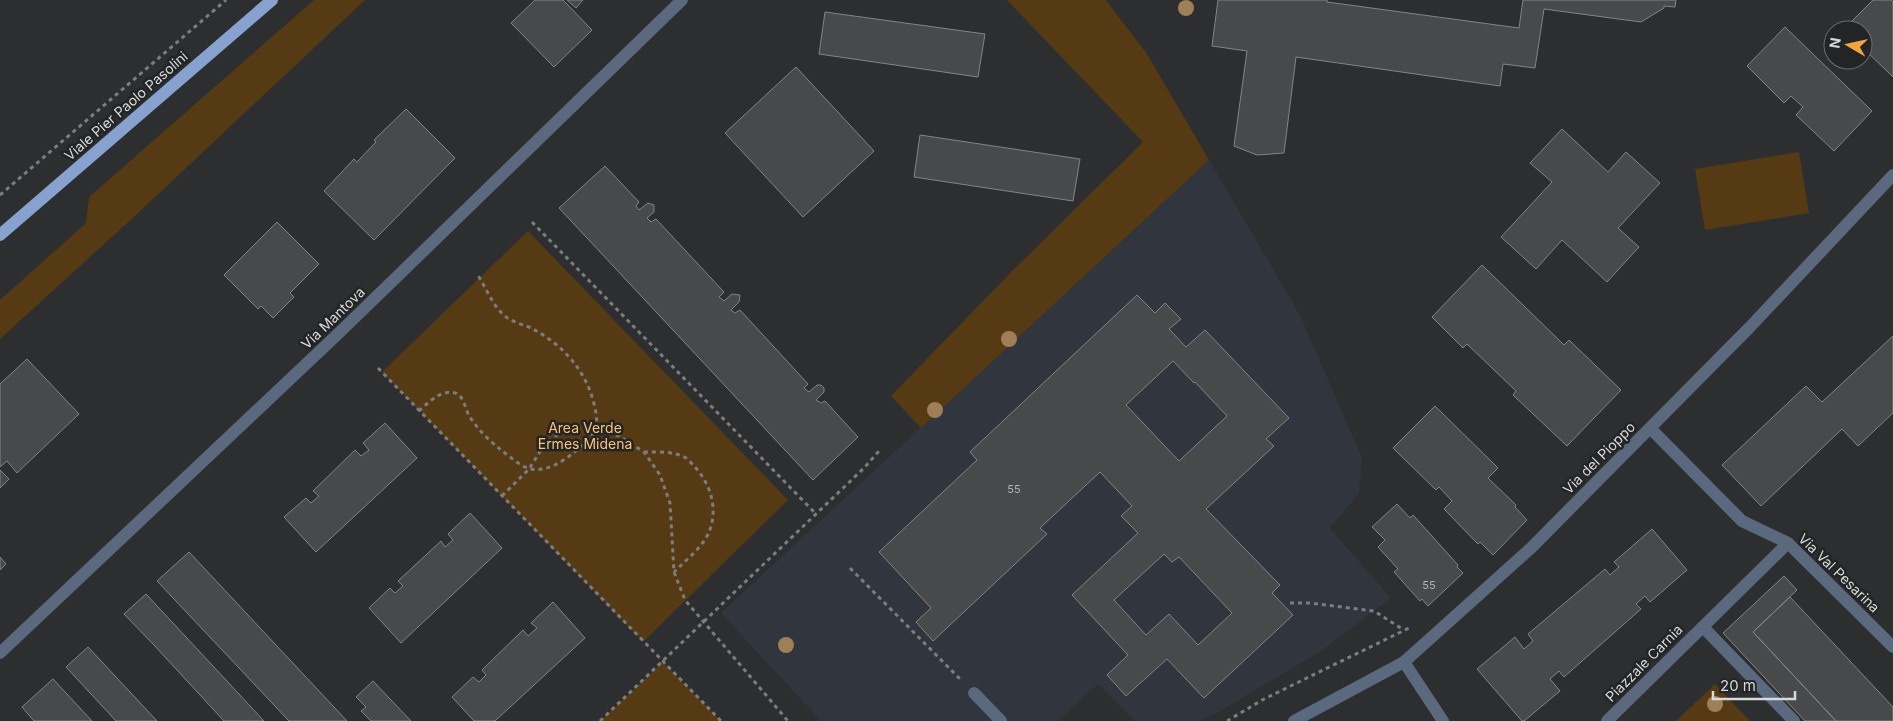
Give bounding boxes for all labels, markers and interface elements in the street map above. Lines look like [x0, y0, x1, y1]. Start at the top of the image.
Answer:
north arrow [1823, 20, 1873, 70]
text: N [1825, 36, 1844, 49]
street label: Viale Pier Paolo Pasolini [60, 47, 191, 164]
street label: Via Mantova [297, 283, 368, 352]
street label: Via del Pioppo [1559, 418, 1638, 497]
park label: Area Verde Ermes Midena [538, 419, 632, 452]
house number: 55 [1007, 482, 1021, 496]
street label: Via Val Pesarina [1795, 530, 1883, 616]
house number: 55 [1422, 578, 1436, 592]
street label: Piazzale Carnia [1602, 621, 1686, 705]
scale bar [1713, 668, 1796, 700]
text: 20 m [1720, 676, 1756, 695]

